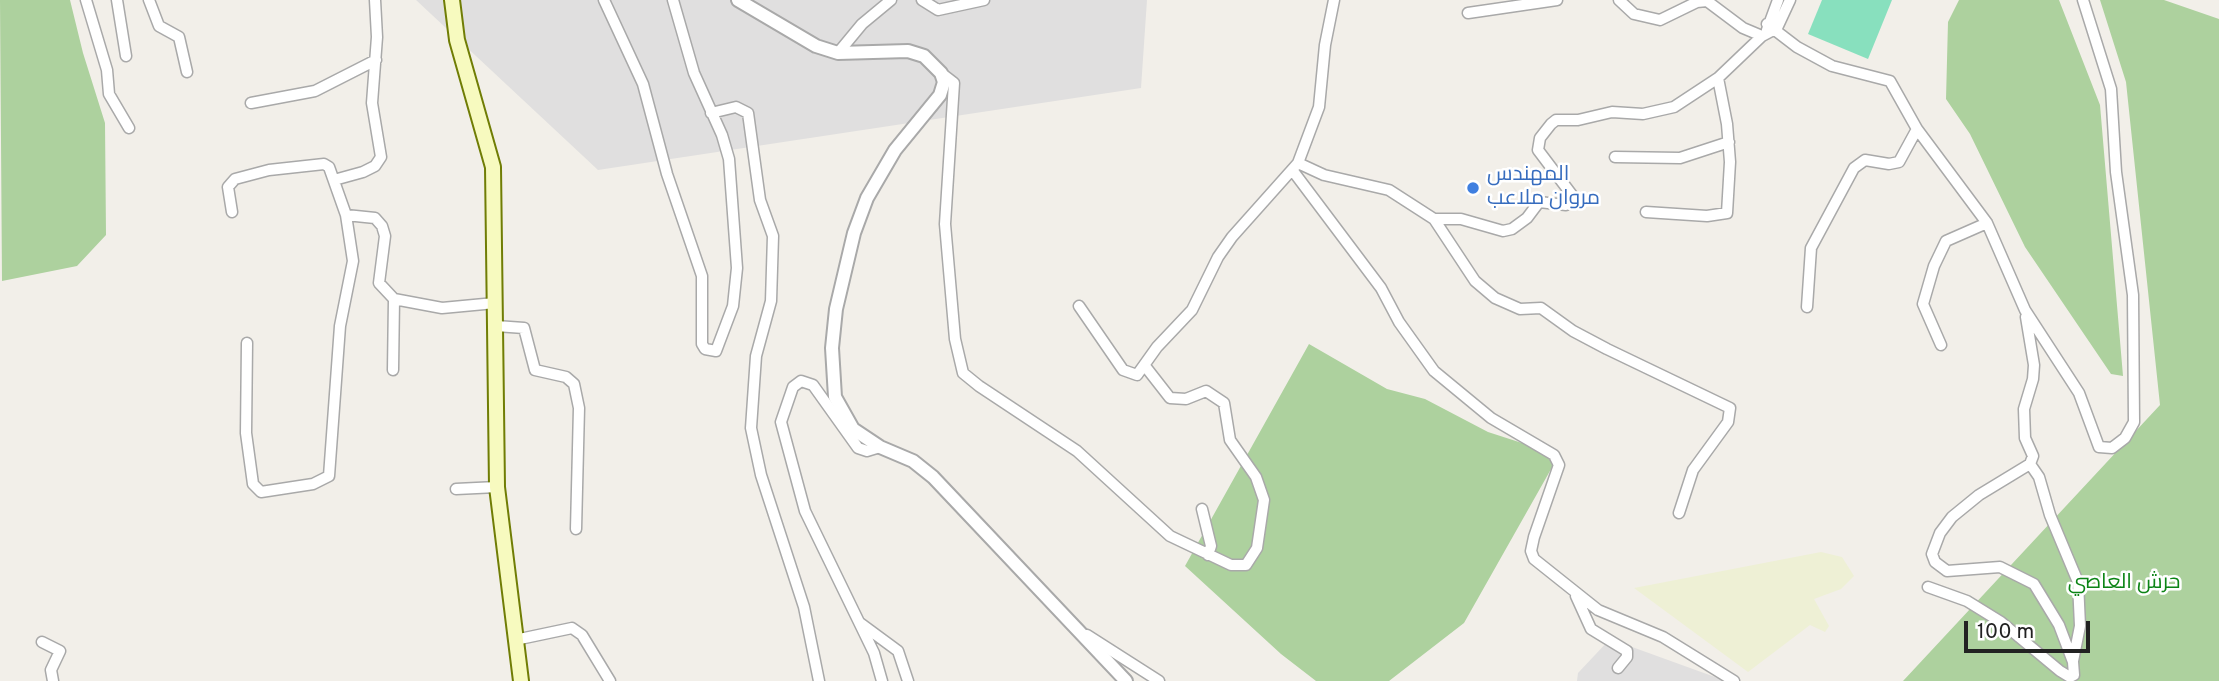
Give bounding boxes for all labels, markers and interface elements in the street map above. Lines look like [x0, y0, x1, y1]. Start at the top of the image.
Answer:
place label: المهندس مروان ملاعب [1487, 163, 1600, 213]
marker: المهندس مروان ملاعب [1465, 180, 1481, 196]
park label: حرش العاصي [2068, 571, 2180, 597]
scale bar [1967, 608, 2093, 652]
text: 100 m [1977, 619, 2034, 646]

